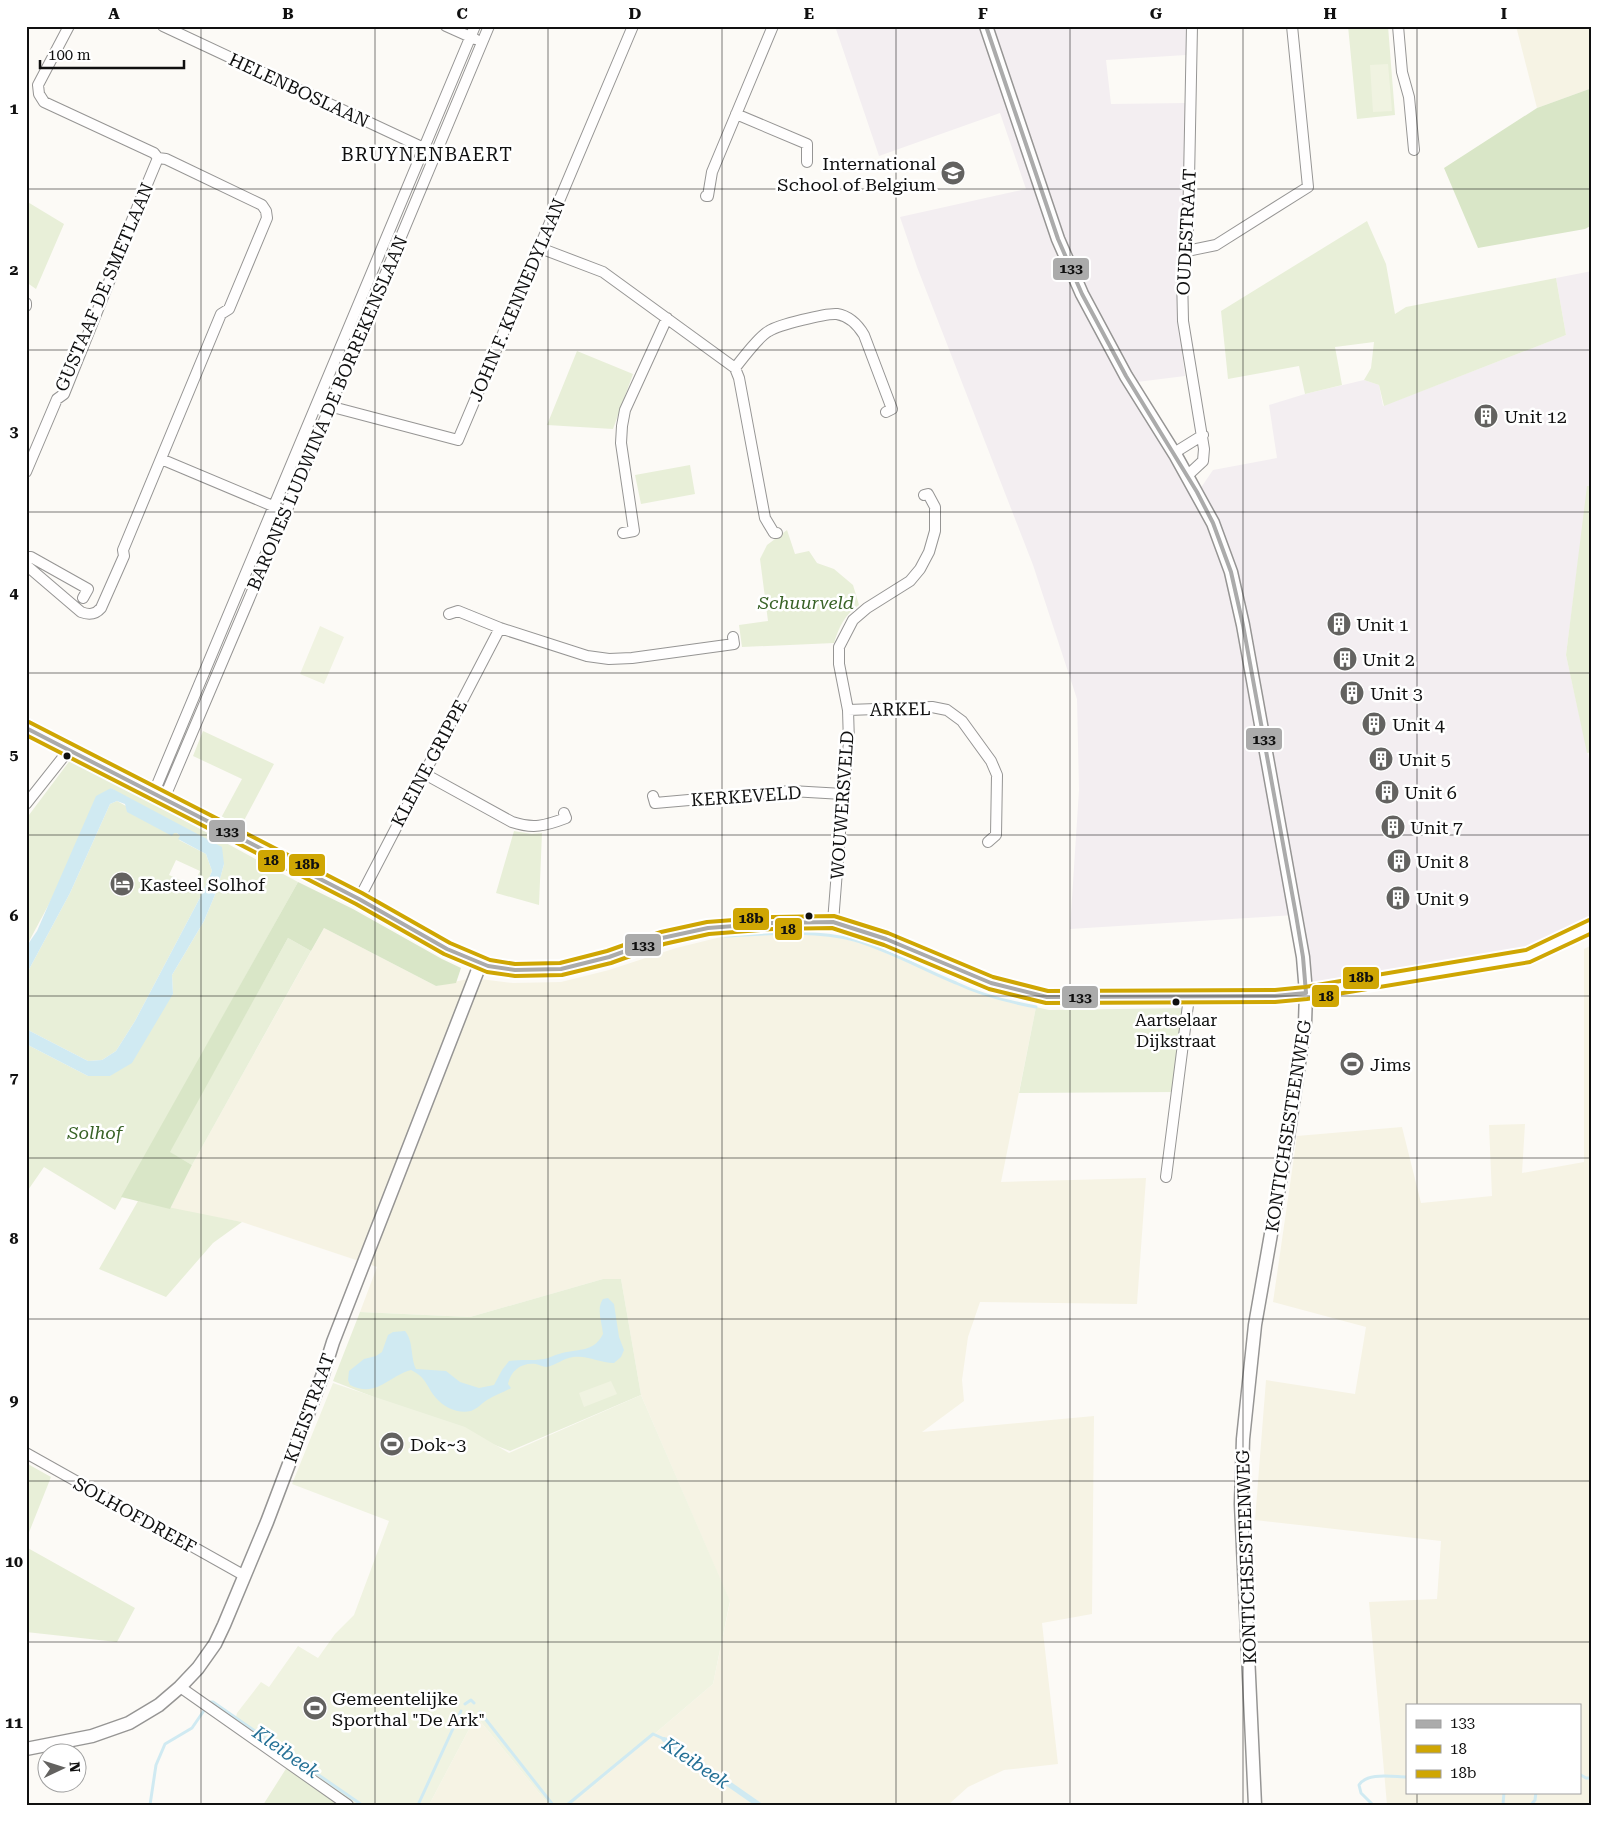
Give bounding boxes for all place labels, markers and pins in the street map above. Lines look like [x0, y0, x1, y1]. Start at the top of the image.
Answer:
place label: International School of Belgium [777, 153, 936, 195]
school or university icon: International School of Belgium [940, 160, 966, 186]
building icon: Unit 12 [1473, 403, 1499, 429]
place label: Unit 12 [1504, 406, 1567, 427]
building icon: Unit 1 [1326, 611, 1352, 637]
place label: Unit 1 [1356, 614, 1409, 635]
building icon: Unit 2 [1332, 646, 1358, 672]
place label: Unit 2 [1362, 649, 1415, 670]
building icon: Unit 3 [1339, 680, 1365, 706]
place label: Unit 3 [1370, 683, 1423, 704]
building icon: Unit 4 [1361, 711, 1387, 737]
place label: Unit 4 [1392, 714, 1445, 735]
building icon: Unit 5 [1368, 746, 1394, 772]
place label: Unit 5 [1398, 749, 1451, 770]
unlabelled marker [62, 751, 72, 761]
building icon: Unit 6 [1374, 779, 1400, 805]
place label: Unit 6 [1404, 782, 1457, 803]
building icon: Unit 7 [1380, 814, 1406, 840]
place label: Unit 7 [1410, 817, 1463, 838]
building icon: Unit 8 [1386, 848, 1412, 874]
place label: Unit 8 [1416, 851, 1469, 872]
hotel icon: Kasteel Solhof [109, 871, 135, 897]
place label: Kasteel Solhof [140, 874, 266, 895]
building icon: Unit 9 [1385, 885, 1411, 911]
place label: Unit 9 [1416, 888, 1469, 909]
unlabelled marker [804, 911, 814, 921]
marker: Aartselaar Dijkstraat [1171, 997, 1181, 1007]
place label: Aartselaar Dijkstraat [1135, 1010, 1217, 1051]
sports icon: Jims [1339, 1051, 1365, 1077]
place label: Jims [1370, 1054, 1411, 1075]
sports icon: Dok~3 [379, 1431, 405, 1457]
place label: Dok~3 [410, 1434, 466, 1455]
place label: Gemeentelijke Sporthal "De Ark" [332, 1688, 485, 1730]
sports icon: Gemeentelijke Sporthal "De Ark" [302, 1695, 328, 1721]

